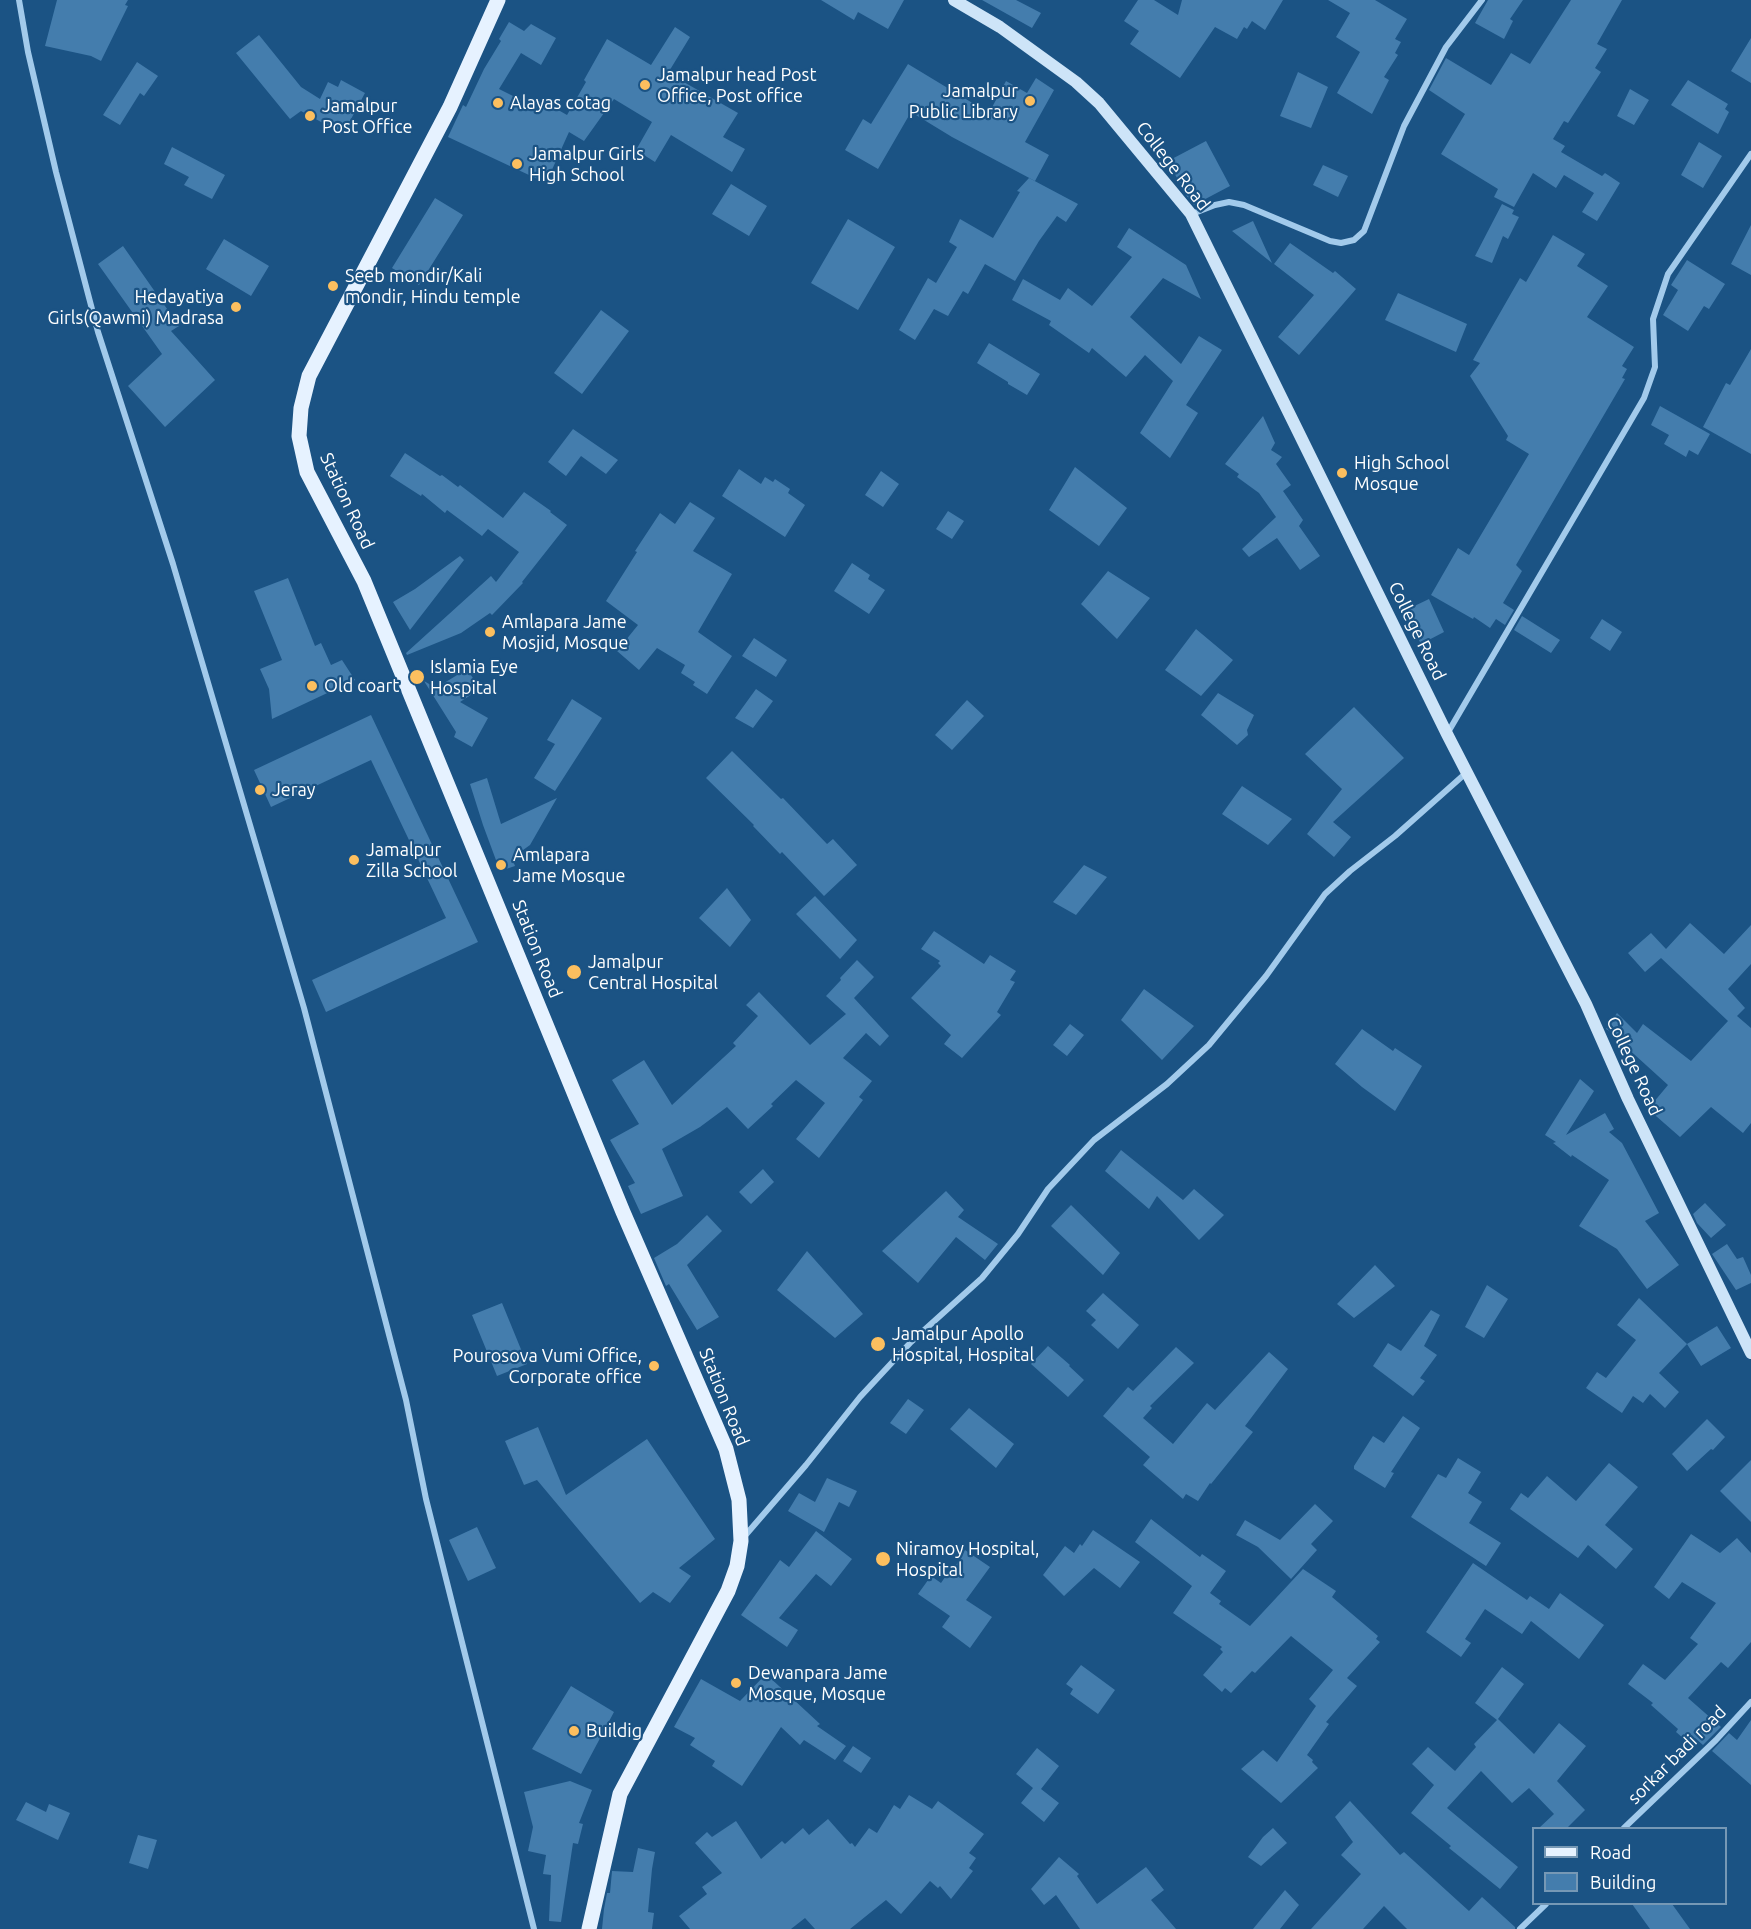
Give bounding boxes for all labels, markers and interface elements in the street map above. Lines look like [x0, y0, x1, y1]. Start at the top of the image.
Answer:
place label: Jamalpur head Post Office, Post office [657, 64, 816, 106]
marker: Jamalpur head Post Office, Post office [638, 78, 652, 92]
place label: Jamalpur Public Library [909, 80, 1018, 122]
place label: Alayas cotag [510, 92, 611, 114]
marker: Jamalpur Public Library [1023, 94, 1037, 108]
place label: Jamalpur Post Office [322, 95, 412, 138]
marker: Alayas cotag [491, 96, 505, 110]
marker: Jamalpur Post Office [303, 109, 317, 123]
street label: College Road [1132, 117, 1214, 215]
place label: Jamalpur Girls High School [529, 143, 644, 186]
marker: Jamalpur Girls High School [510, 157, 524, 171]
place label: Seeb mondir/Kali mondir, Hindu temple [345, 265, 521, 308]
marker: Seeb mondir/Kali mondir, Hindu temple [326, 279, 340, 293]
place label: Hedayatiya Girls(Qawmi) Madrasa [48, 286, 224, 328]
marker: Hedayatiya Girls(Qawmi) Madrasa [229, 300, 243, 314]
street label: Station Road [315, 449, 379, 553]
place label: High School Mosque [1354, 452, 1450, 494]
marker: High School Mosque [1335, 466, 1349, 480]
street label: College Road [1384, 578, 1450, 684]
place label: Amlapara Jame Mosjid, Mosque [502, 611, 629, 654]
marker: Amlapara Jame Mosjid, Mosque [483, 625, 497, 639]
place label: Islamia Eye Hospital [430, 656, 518, 698]
marker: Islamia Eye Hospital [408, 668, 426, 686]
place label: Old coart [324, 675, 399, 697]
marker: Old coart [305, 679, 319, 693]
place label: Jeray [272, 779, 316, 801]
marker: Jeray [253, 783, 267, 797]
place label: Jamalpur Zilla School [366, 839, 457, 882]
place label: Amlapara Jame Mosque [513, 844, 625, 886]
marker: Jamalpur Zilla School [347, 853, 361, 867]
marker: Amlapara Jame Mosque [494, 858, 508, 872]
street label: Station Road [508, 897, 566, 1001]
place label: Jamalpur Central Hospital [588, 951, 718, 994]
marker: Jamalpur Central Hospital [565, 963, 583, 981]
street label: College Road [1602, 1013, 1666, 1119]
place label: Jamalpur Apollo Hospital, Hospital [892, 1323, 1034, 1366]
marker: Jamalpur Apollo Hospital, Hospital [869, 1335, 887, 1353]
place label: Pourosova Vumi Office, Corporate office [453, 1345, 642, 1388]
street label: Station Road [695, 1345, 753, 1449]
marker: Pourosova Vumi Office, Corporate office [647, 1359, 661, 1373]
place label: Niramoy Hospital, Hospital [896, 1538, 1039, 1580]
marker: Niramoy Hospital, Hospital [874, 1550, 892, 1568]
place label: Dewanpara Jame Mosque, Mosque [748, 1662, 888, 1704]
marker: Dewanpara Jame Mosque, Mosque [729, 1676, 743, 1690]
street label: sorkar badi road [1623, 1701, 1731, 1809]
place label: Buildig [586, 1720, 642, 1742]
marker: Buildig [567, 1724, 581, 1738]
legend [1532, 1827, 1727, 1905]
text: Road [1590, 1842, 1632, 1862]
text: Building [1590, 1872, 1656, 1892]

